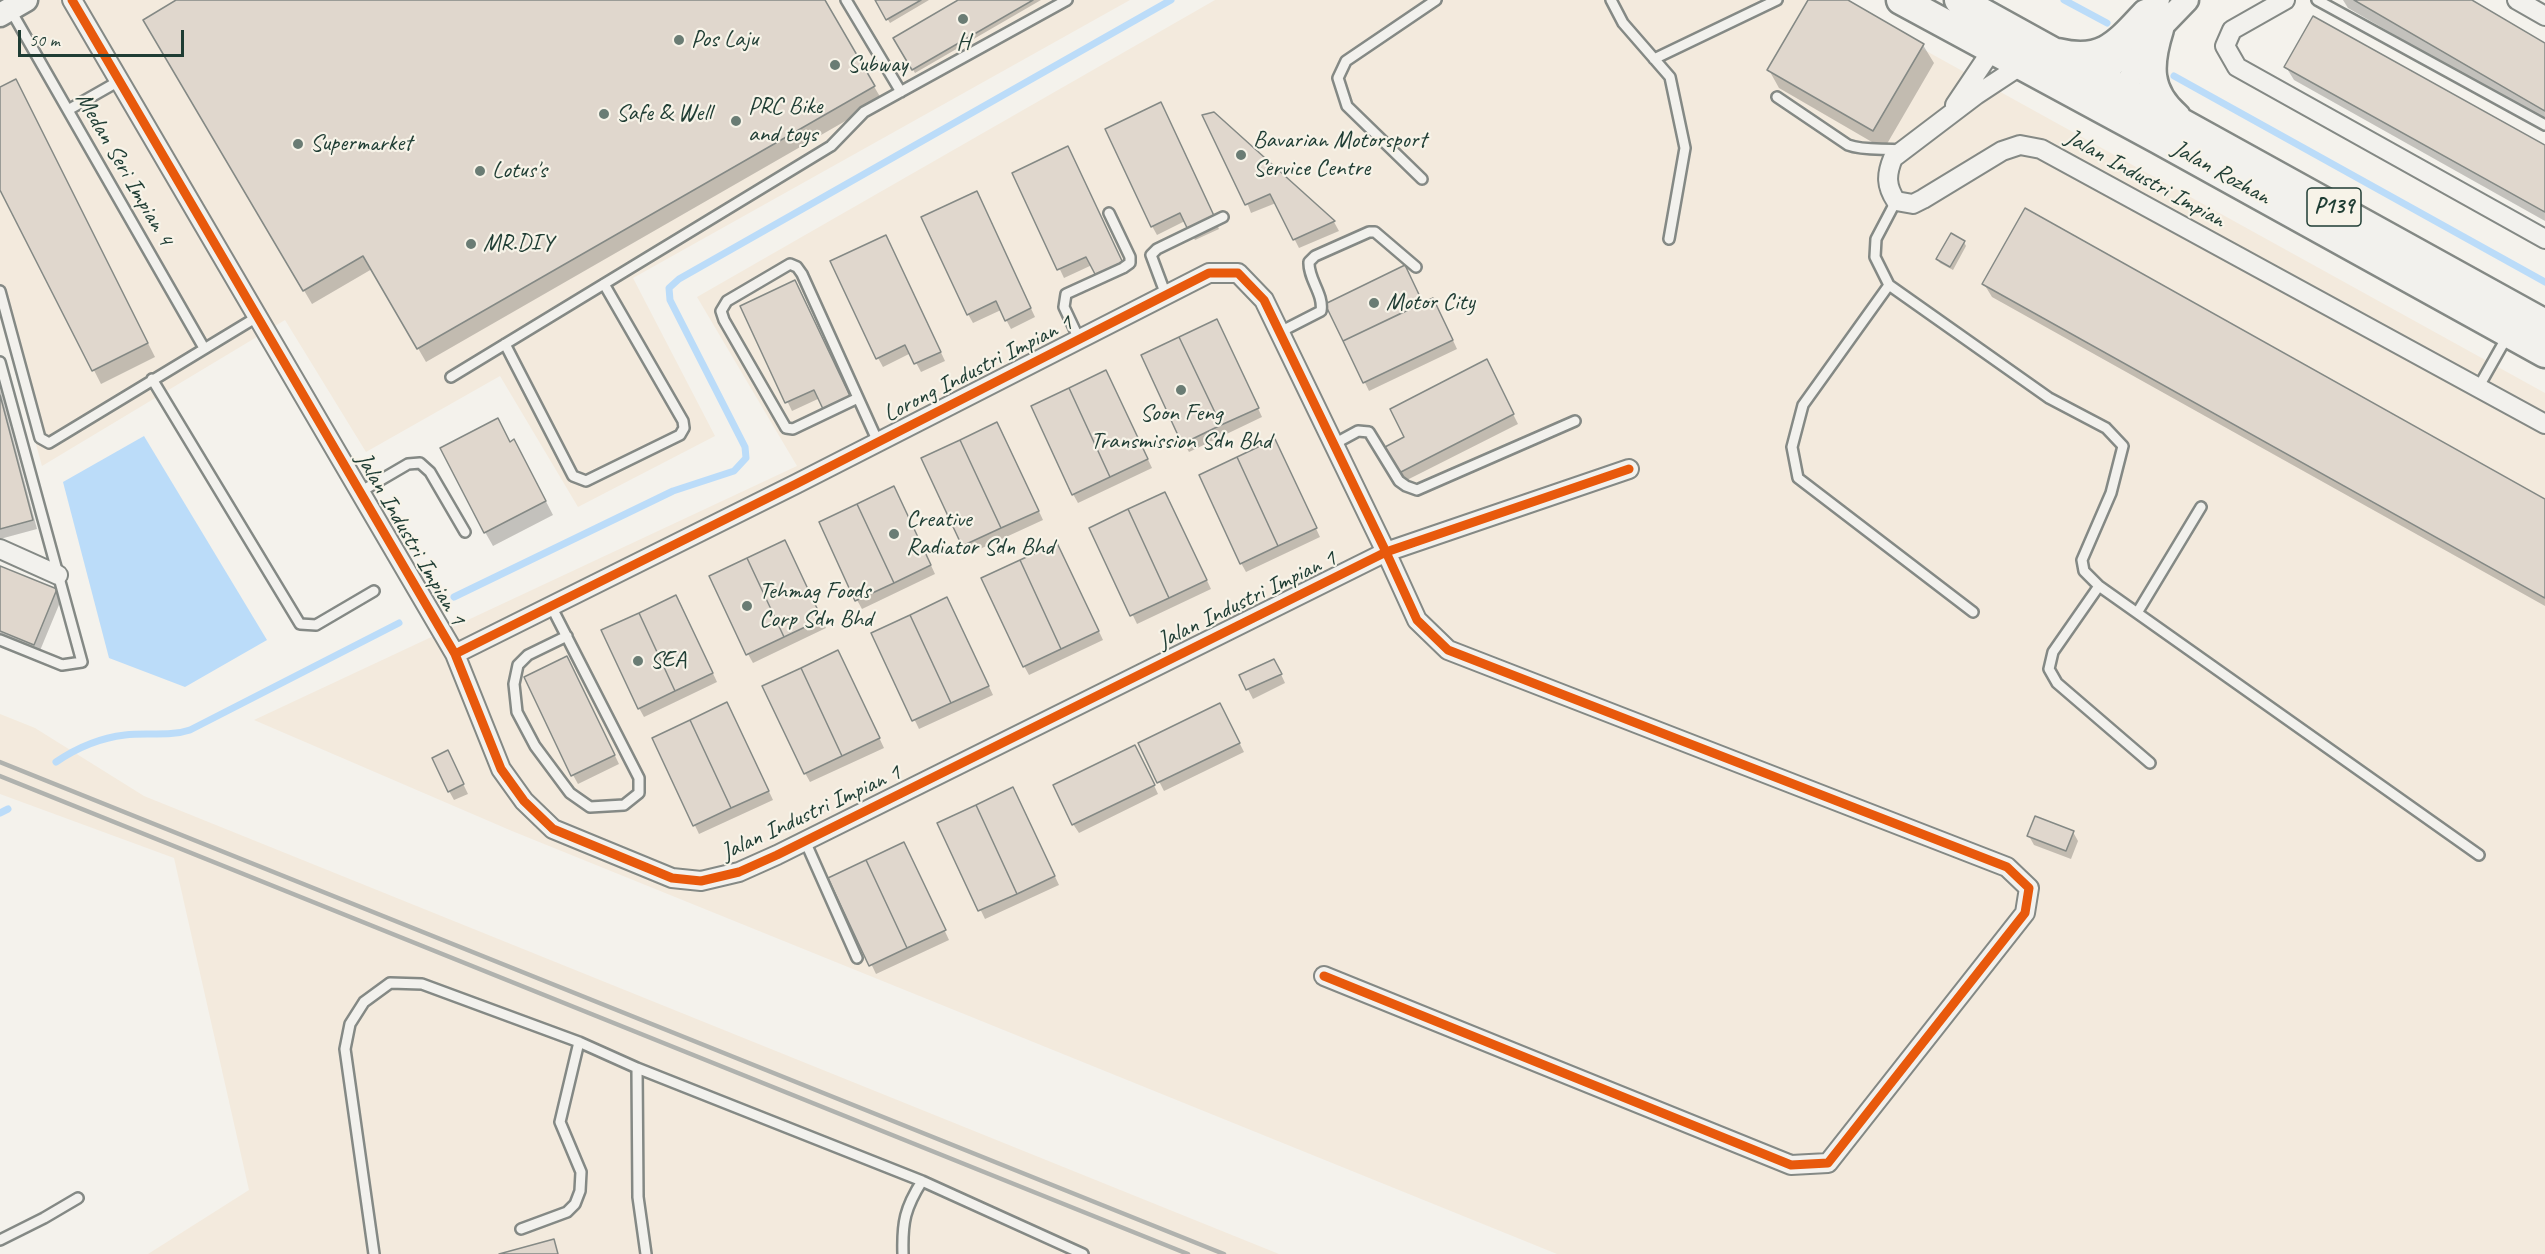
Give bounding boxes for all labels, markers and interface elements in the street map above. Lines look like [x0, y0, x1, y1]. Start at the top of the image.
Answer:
marker: H [956, 12, 970, 26]
scale bar [21, 18, 188, 56]
place label: Pos Laju [691, 26, 758, 54]
text: 50 m [29, 29, 60, 51]
place label: H [956, 29, 970, 57]
marker: Pos Laju [672, 33, 686, 47]
place label: Subway [847, 51, 907, 79]
marker: Subway [828, 58, 842, 72]
street label: Medan Seri Impian 4 [68, 87, 180, 251]
place label: PRC Bike and toys [748, 93, 822, 149]
place label: Safe & Well [616, 100, 712, 128]
marker: Safe & Well [597, 107, 611, 121]
marker: PRC Bike and toys [729, 114, 743, 128]
street label: Jalan Industri Impian [2060, 123, 2230, 235]
place label: Bavarian Motorsport Service Centre [1253, 127, 1426, 183]
place label: Supermarket [310, 130, 412, 158]
street label: Jalan Rozhan [2167, 134, 2275, 212]
marker: Supermarket [291, 137, 305, 151]
marker: Bavarian Motorsport Service Centre [1234, 148, 1248, 162]
place label: Lotus's [492, 157, 547, 185]
marker: Lotus's [473, 164, 487, 178]
road number: P139 [2307, 188, 2361, 226]
place label: MR.DIY [483, 230, 553, 258]
marker: MR.DIY [464, 237, 478, 251]
place label: Motor City [1386, 289, 1475, 317]
marker: Motor City [1367, 296, 1381, 310]
street label: Lorong Industri Impian 1 [879, 309, 1077, 429]
marker: Soon Feng Transmission Sdn Bhd [1174, 383, 1188, 397]
place label: Soon Feng Transmission Sdn Bhd [1090, 400, 1272, 456]
street label: Jalan Industri Impian 1 [349, 447, 471, 631]
place label: Creative Radiator Sdn Bhd [906, 506, 1054, 562]
marker: Creative Radiator Sdn Bhd [887, 527, 901, 541]
street label: Jalan Industri Impian 1 [1153, 544, 1341, 656]
place label: Tehmag Foods Corp Sdn Bhd [759, 578, 872, 634]
marker: Tehmag Foods Corp Sdn Bhd [740, 599, 754, 613]
place label: SEA [650, 647, 686, 675]
marker: SEA [631, 654, 645, 668]
street label: Jalan Industri Impian 1 [717, 759, 905, 867]

